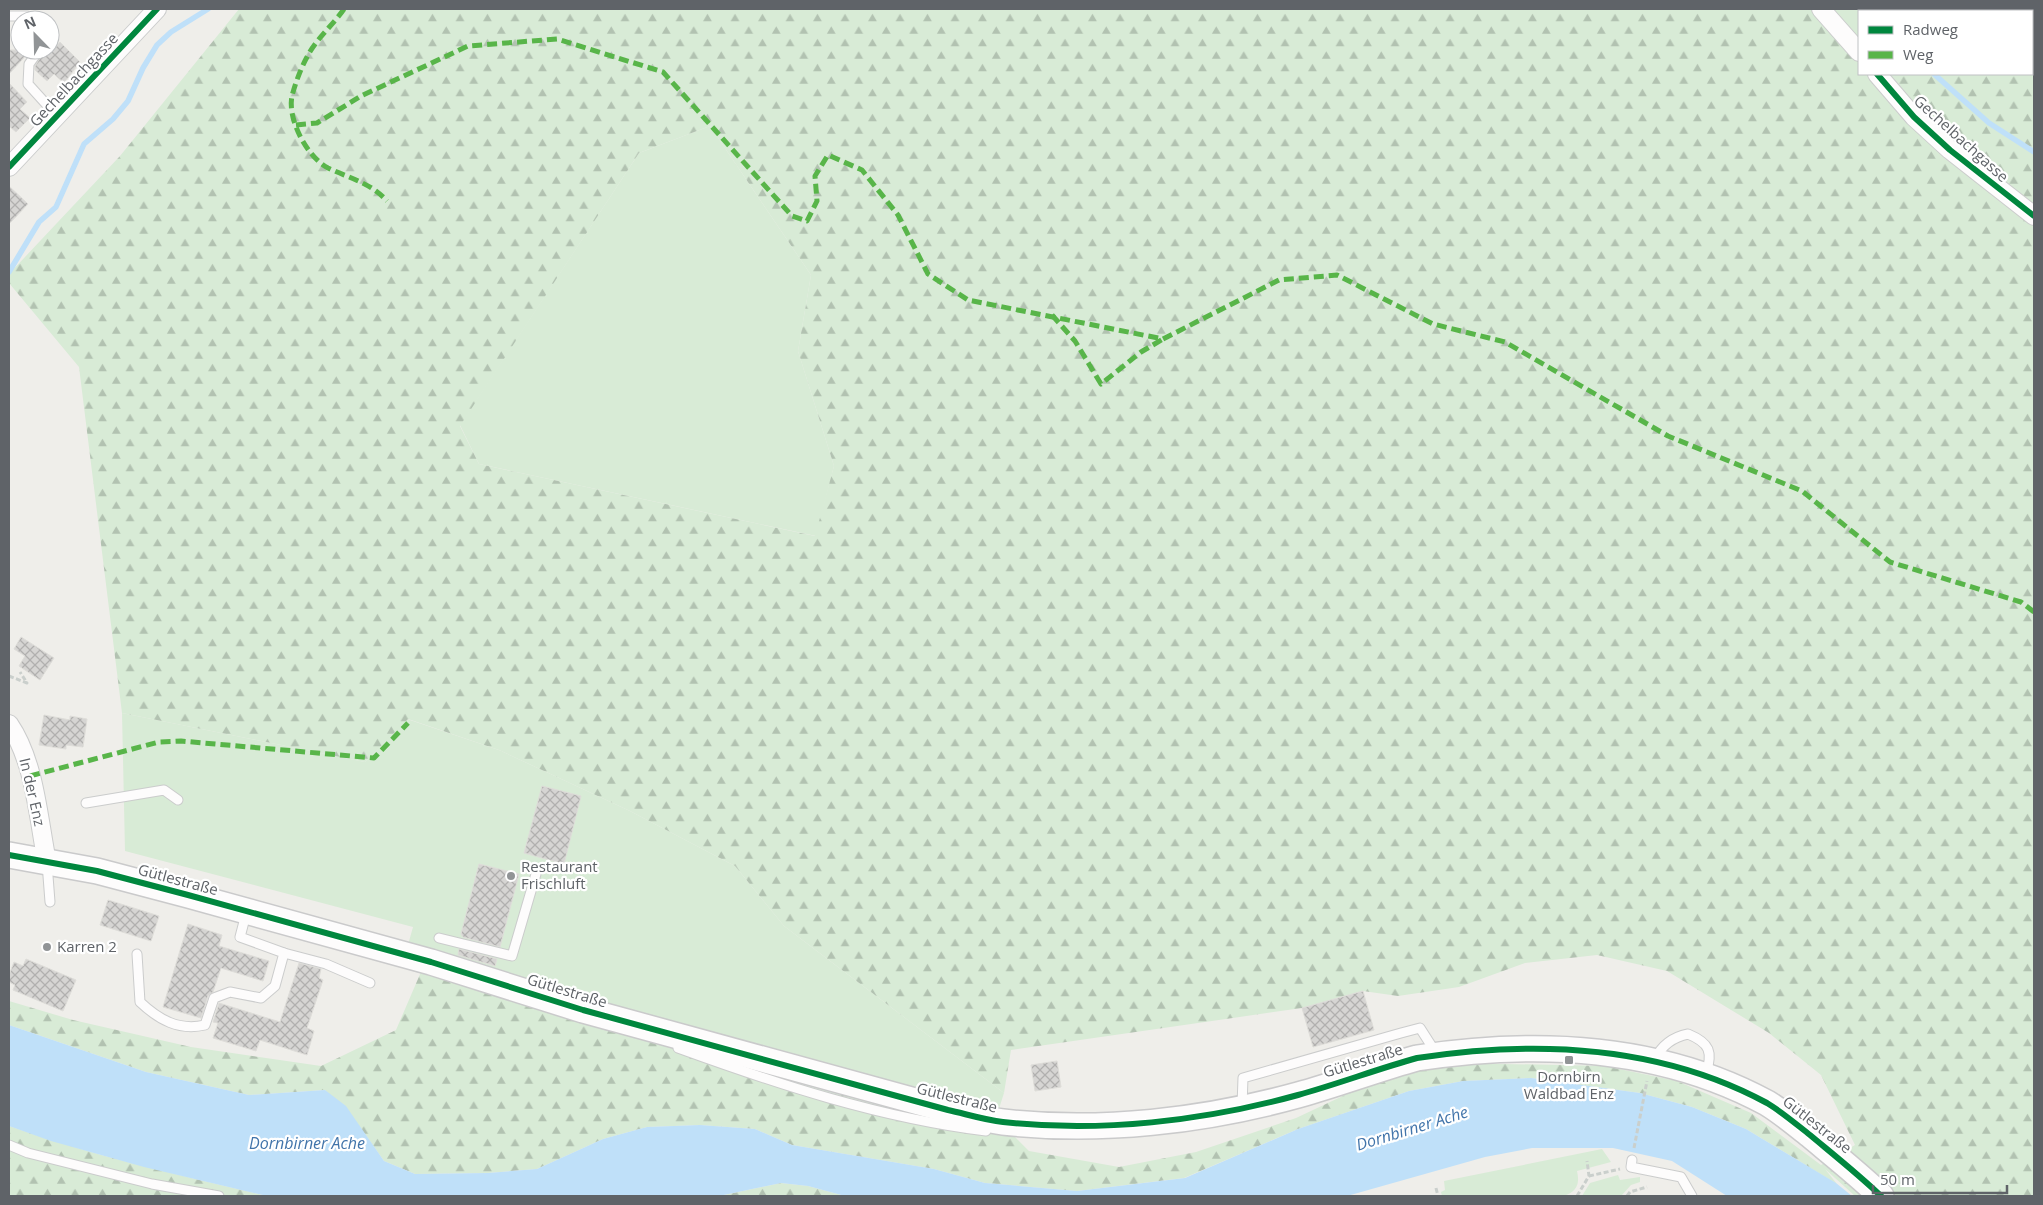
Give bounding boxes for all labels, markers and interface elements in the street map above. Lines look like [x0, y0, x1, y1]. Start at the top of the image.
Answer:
north arrow [10, 10, 60, 60]
legend [1858, 10, 2033, 75]
text: N [21, 12, 39, 34]
text: Radweg [1903, 19, 1958, 39]
street label: Gechelbachgasse [25, 28, 122, 130]
text: Weg [1903, 44, 1933, 64]
street label: Gechelbachgasse [1910, 90, 2013, 186]
street label: In der Enz [15, 756, 51, 828]
place label: Restaurant Frischluft [521, 856, 598, 893]
street label: Gütlestraße [136, 859, 221, 899]
marker: Restaurant Frischluft [505, 870, 517, 882]
place label: Karren 2 [57, 936, 117, 956]
marker: Karren 2 [41, 941, 53, 953]
street label: Gütlestraße [525, 968, 610, 1012]
street label: Gütlestraße [1320, 1038, 1405, 1082]
marker: Dornbirn Waldbad Enz [1563, 1054, 1575, 1066]
place label: Dornbirn Waldbad Enz [1524, 1066, 1614, 1103]
street label: Gütlestraße [915, 1077, 1000, 1117]
street label: Gütlestraße [1779, 1091, 1856, 1157]
water label: Dornbirner Ache [1353, 1101, 1471, 1155]
water label: Dornbirner Ache [249, 1132, 365, 1154]
scale bar [1873, 1162, 2007, 1194]
text: 50 m [1880, 1169, 1915, 1189]

